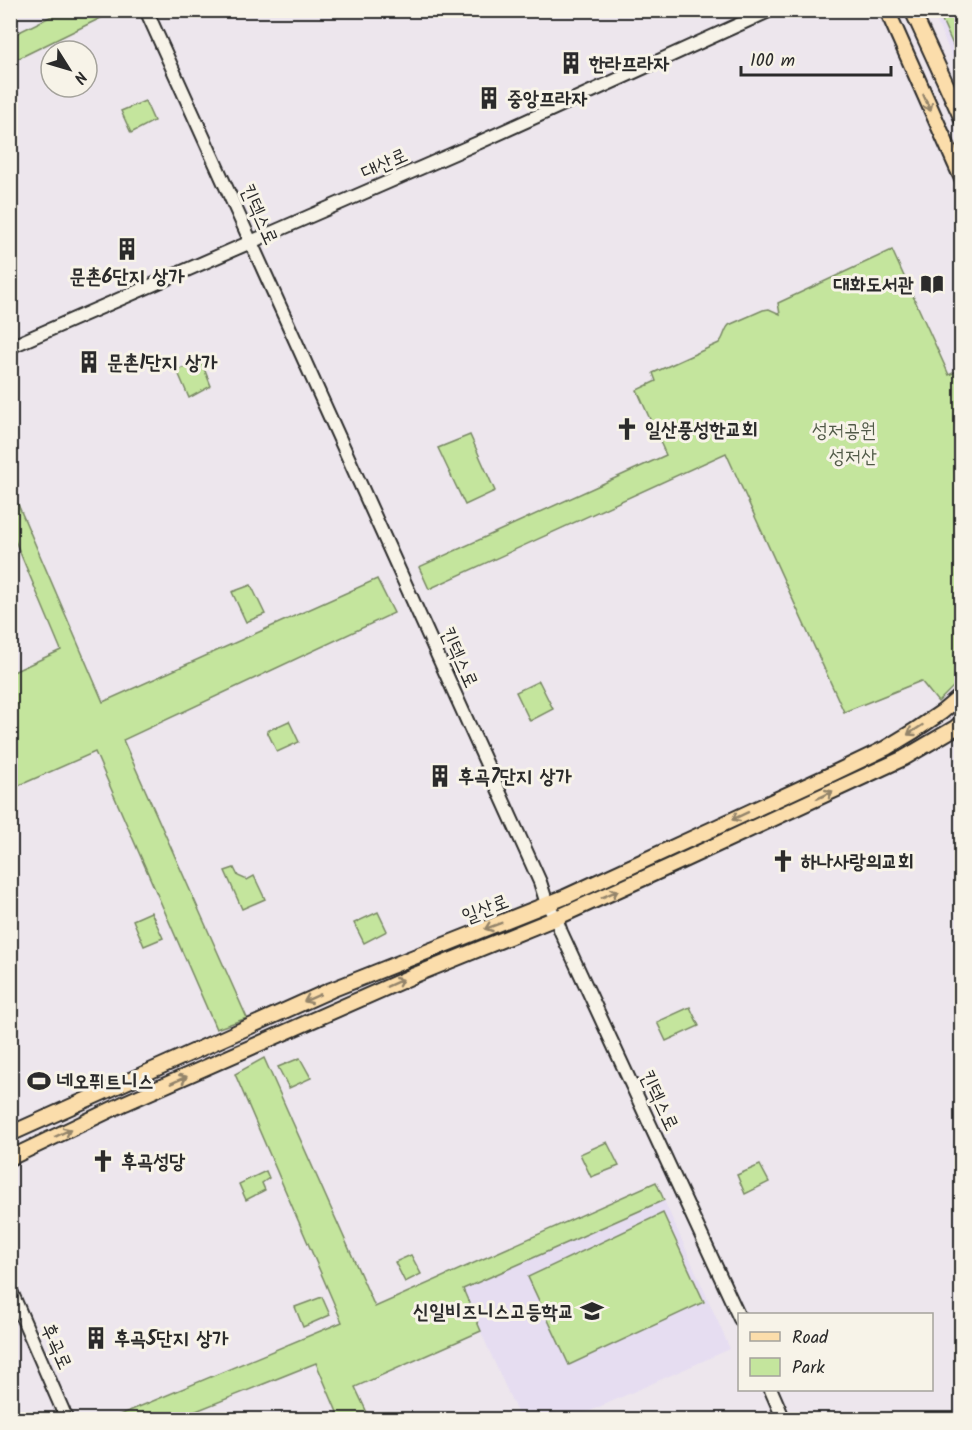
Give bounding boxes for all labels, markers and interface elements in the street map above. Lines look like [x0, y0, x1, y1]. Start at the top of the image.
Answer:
north arrow [39, 39, 99, 99]
scale bar [741, 39, 891, 77]
text: 100 m [750, 47, 795, 76]
place label: 한라프라자 [588, 49, 669, 81]
building icon: 한라프라자 [558, 50, 584, 76]
text: N [67, 66, 93, 89]
place label: 중앙프라자 [507, 84, 587, 116]
building icon: 중앙프라자 [476, 85, 502, 111]
one-way arrow [922, 93, 933, 111]
street label: 대산로 [356, 140, 413, 189]
street label: 킨텍스로 [230, 179, 286, 251]
building icon: 문촌6단지 상가 [114, 236, 140, 262]
place label: 문촌6단지 상가 [69, 262, 185, 294]
place label: 대화도서관 [834, 270, 914, 302]
library icon: 대화도서관 [919, 271, 945, 297]
place label: 문촌1단지 상가 [107, 348, 218, 380]
building icon: 문촌1단지 상가 [76, 349, 102, 375]
place label: 일산풍성한교회 [645, 415, 758, 447]
church icon: 일산풍성한교회 [614, 416, 640, 442]
park label: 성저공원 [812, 416, 876, 448]
park label: 성저산 [829, 442, 877, 474]
street label: 킨텍스로 [430, 622, 486, 694]
one-way arrow [907, 724, 924, 736]
place label: 후곡7단지 상가 [458, 762, 573, 794]
building icon: 후곡7단지 상가 [427, 763, 453, 789]
one-way arrow [816, 788, 834, 800]
one-way arrow [732, 811, 750, 823]
place label: 하나사랑의교회 [801, 847, 914, 879]
church icon: 하나사랑의교회 [770, 848, 796, 874]
street label: 일산로 [457, 886, 514, 933]
one-way arrow [600, 887, 618, 899]
one-way arrow [484, 921, 503, 932]
one-way arrow [386, 977, 404, 988]
one-way arrow [303, 993, 321, 1004]
street label: 킨텍스로 [630, 1065, 686, 1137]
place label: 네오퓌트니스 [57, 1067, 154, 1099]
sports icon: 네오퓌트니스 [26, 1068, 52, 1094]
one-way arrow [169, 1073, 187, 1085]
one-way arrow [54, 1127, 72, 1139]
place label: 후곡성당 [121, 1147, 185, 1179]
church icon: 후곡성당 [90, 1148, 116, 1174]
place label: 신일비즈니스고등학교 [413, 1297, 574, 1329]
school or university icon: 신일비즈니스고등학교 [579, 1298, 605, 1324]
legend [738, 1313, 933, 1391]
street label: 후곡로 [31, 1318, 80, 1375]
place label: 후곡5단지 상가 [114, 1324, 229, 1356]
text: Road [792, 1324, 829, 1353]
building icon: 후곡5단지 상가 [83, 1325, 109, 1351]
text: Park [792, 1354, 825, 1383]

